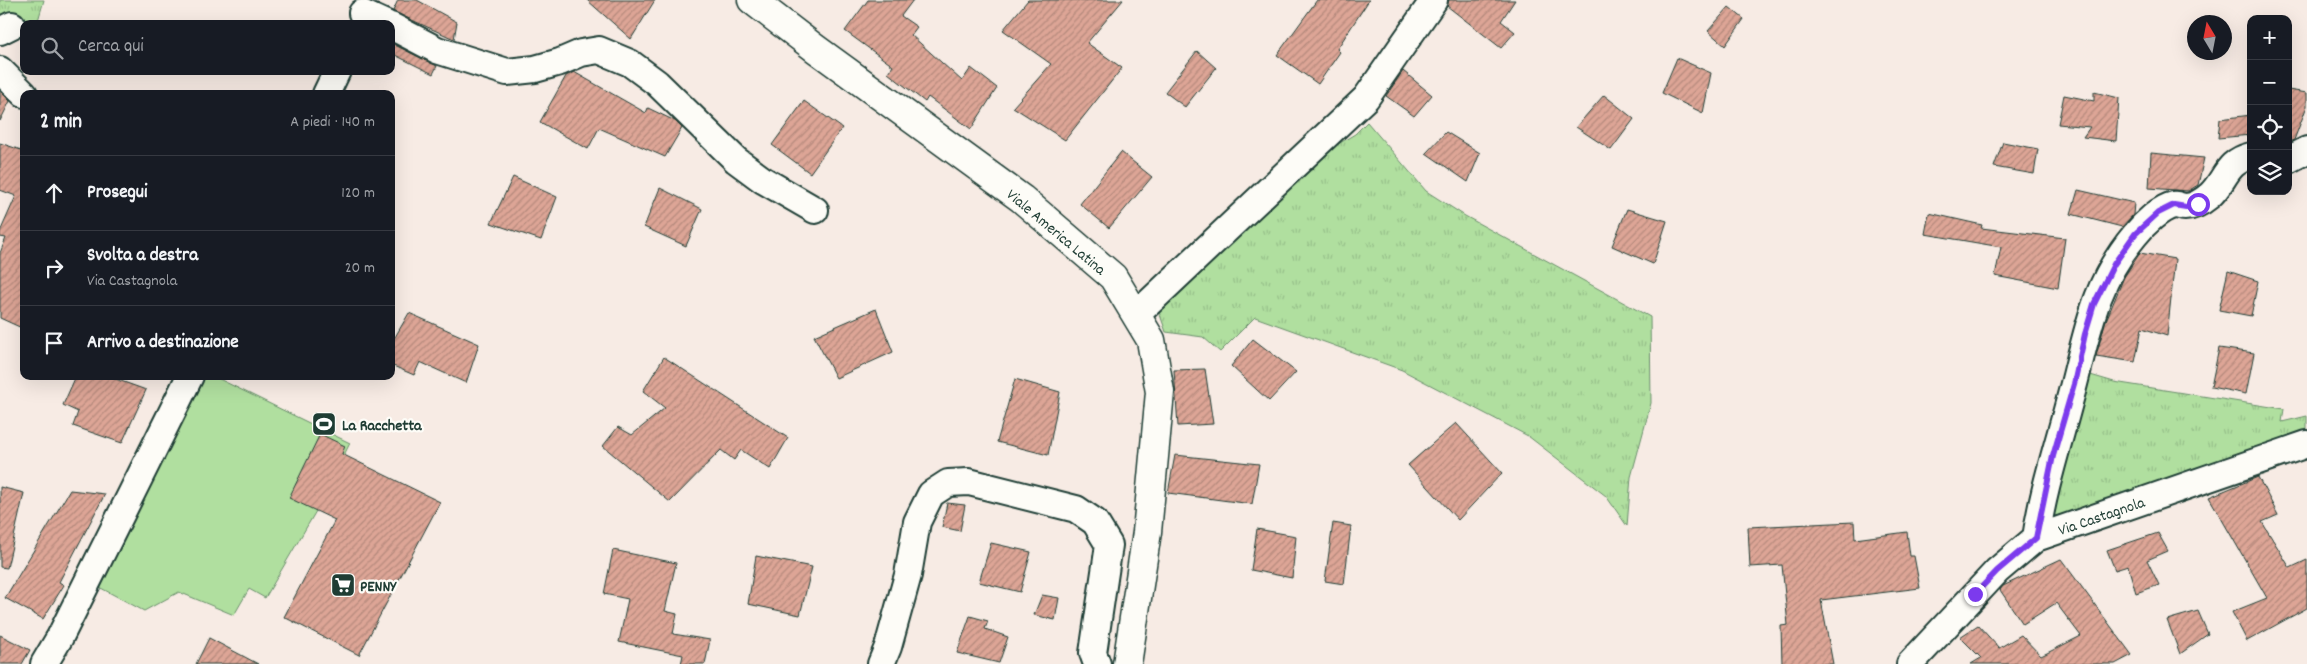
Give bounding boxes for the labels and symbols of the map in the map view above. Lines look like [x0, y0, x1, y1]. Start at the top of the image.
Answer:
north arrow [2187, 15, 2232, 60]
street label: Viale America Latina [1001, 184, 1111, 282]
route start [2187, 193, 2210, 216]
sports icon: La Racchetta [311, 411, 337, 437]
place label: La Racchetta [342, 415, 423, 438]
street label: Via Castagnola [2055, 492, 2149, 543]
supermarket icon: PENNY [330, 572, 356, 598]
place label: PENNY [360, 576, 397, 599]
route end [1964, 583, 1987, 606]

